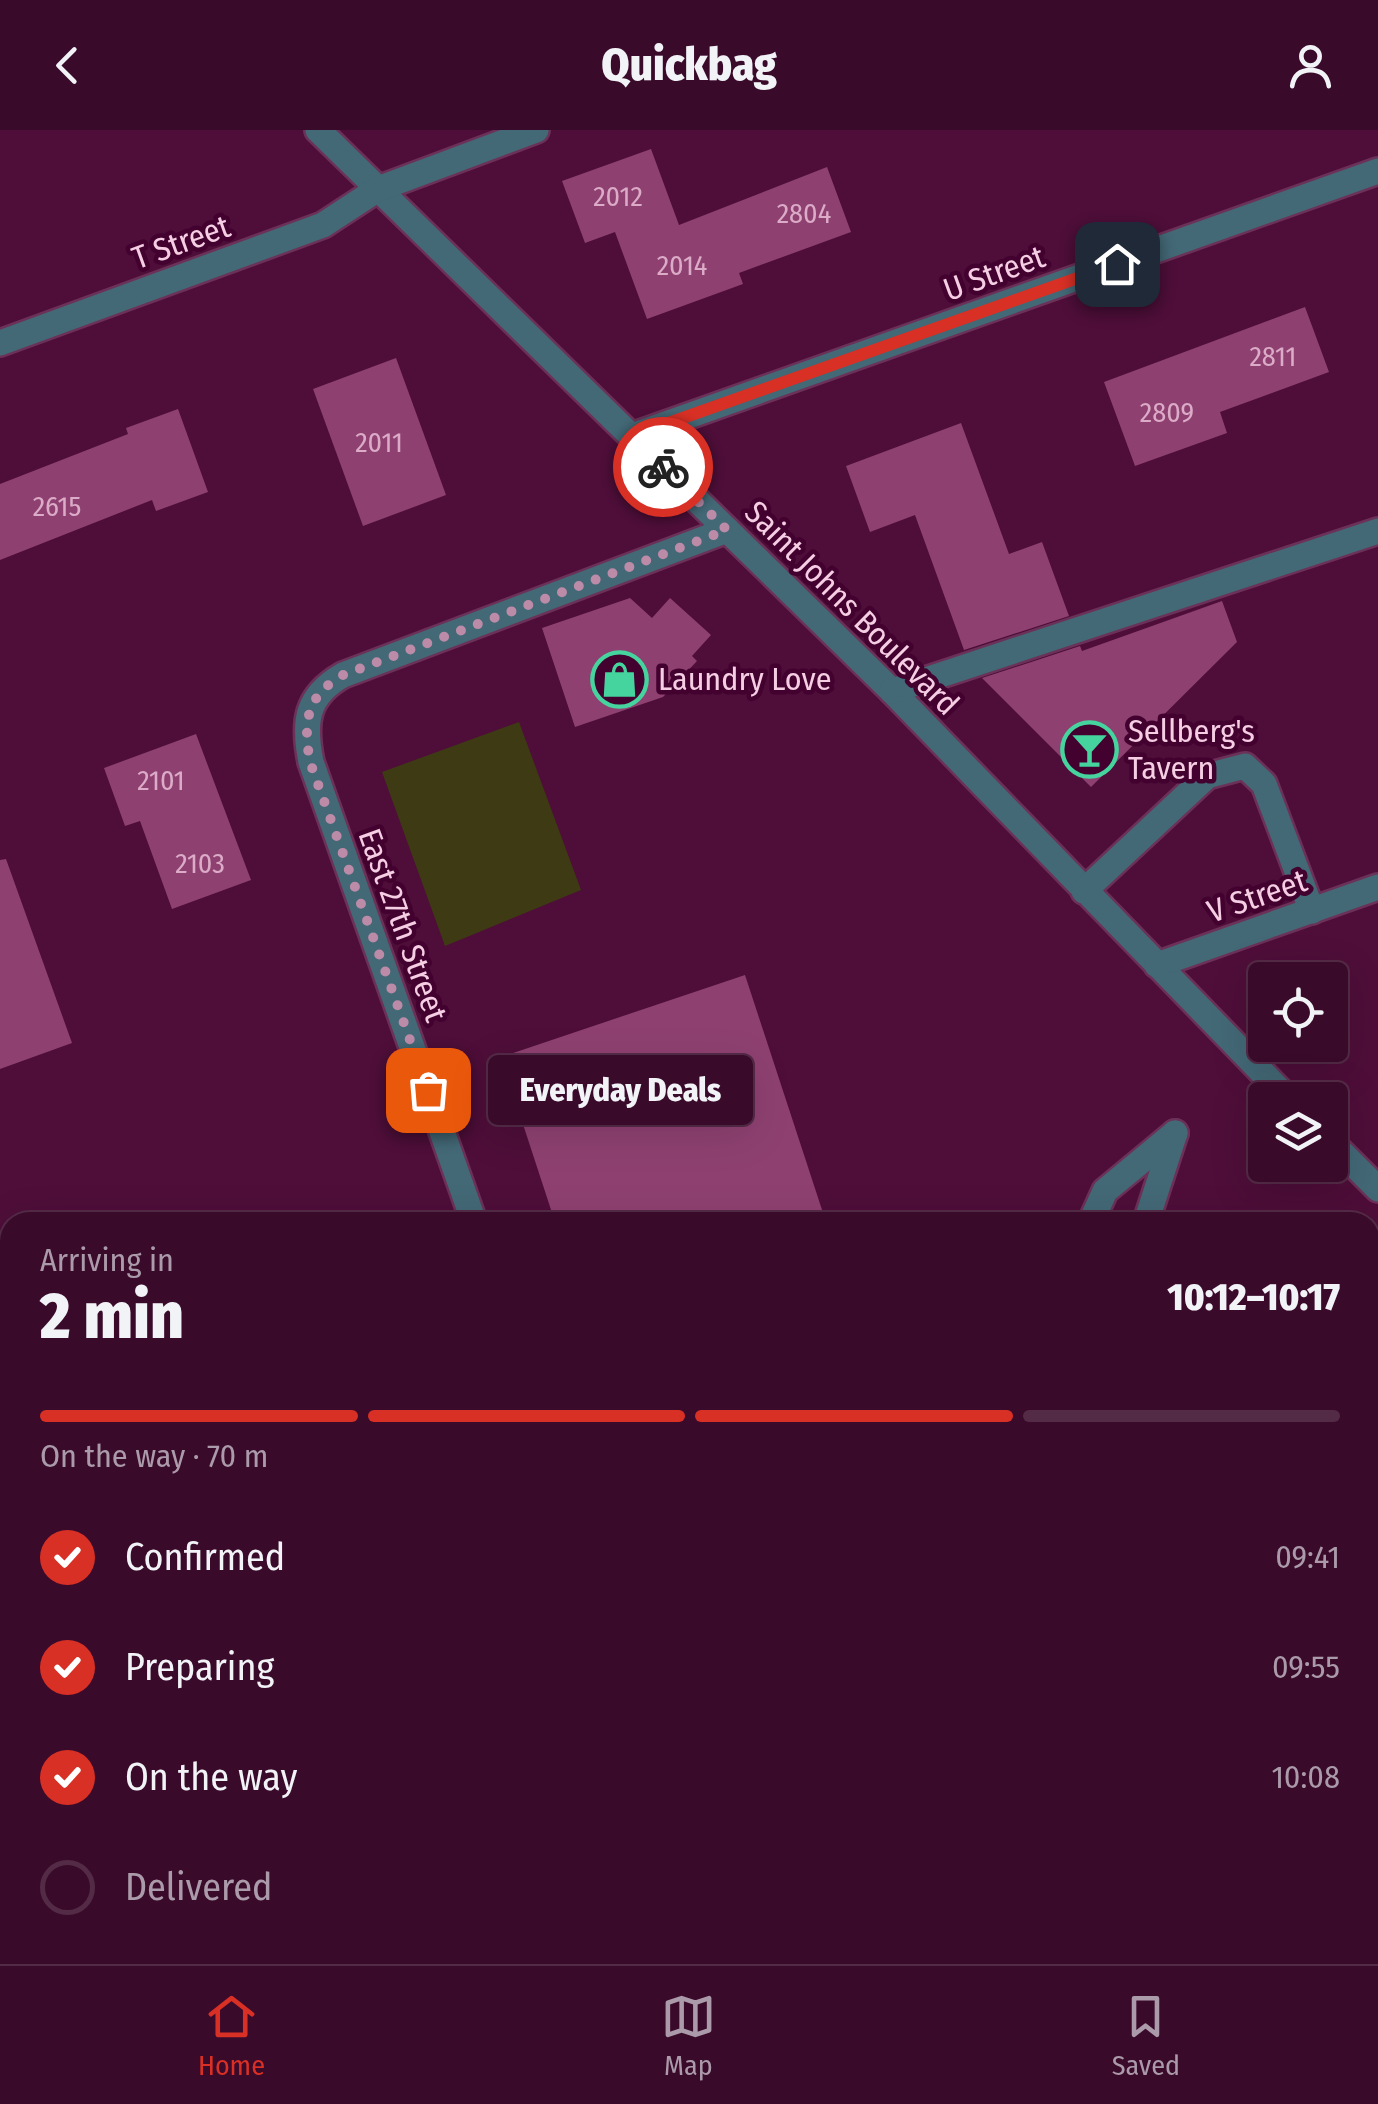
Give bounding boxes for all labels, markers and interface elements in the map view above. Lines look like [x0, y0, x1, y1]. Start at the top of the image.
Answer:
icon: back [40, 38, 95, 93]
text: Quickbag [601, 38, 777, 92]
icon: person [1283, 38, 1338, 93]
house number: 2012 [593, 180, 643, 213]
house number: 2804 [777, 197, 831, 230]
street label: T Street [127, 207, 235, 277]
pin [1075, 222, 1160, 307]
street label: U Street [938, 237, 1050, 309]
icon: home [1090, 237, 1145, 292]
house number: 2014 [657, 249, 707, 282]
house number: 2811 [1249, 340, 1297, 373]
house number: 2809 [1140, 396, 1194, 429]
courier [613, 417, 713, 517]
house number: 2011 [355, 426, 403, 459]
icon: bike [636, 440, 691, 495]
house number: 2615 [33, 490, 81, 523]
street label: Saint Johns Boulevard [737, 493, 967, 723]
shop icon: Laundry Love [589, 649, 649, 709]
place label: Laundry Love [658, 660, 831, 698]
place label: Sellberg's Tavern [1128, 712, 1255, 787]
bar icon: Sellberg's Tavern [1059, 719, 1119, 779]
house number: 2101 [137, 764, 185, 797]
street label: East 27th Street [351, 824, 456, 1027]
house number: 2103 [175, 847, 225, 880]
street label: V Street [1202, 861, 1312, 931]
map controls [1248, 962, 1348, 1182]
button: locate [1248, 962, 1348, 1062]
pin [386, 1048, 471, 1133]
callout: Everyday Deals [488, 1055, 753, 1125]
icon: bag [401, 1063, 456, 1118]
text: Everyday Deals [520, 1071, 721, 1109]
button: layers [1248, 1082, 1348, 1182]
text: Arriving in [40, 1241, 174, 1279]
text: 10:12–10:17 [1167, 1274, 1340, 1320]
text: 2 min [40, 1277, 184, 1355]
text: On the way · 70 m [40, 1437, 268, 1475]
icon: check [40, 1530, 95, 1585]
text: Confirmed [125, 1534, 285, 1580]
text: 09:41 [1275, 1538, 1340, 1576]
icon: check [40, 1640, 95, 1695]
text: Preparing [125, 1644, 274, 1690]
text: 09:55 [1272, 1648, 1340, 1686]
icon: check [40, 1750, 95, 1805]
text: On the way [125, 1754, 297, 1800]
text: 10:08 [1271, 1758, 1340, 1796]
text: Delivered [125, 1864, 272, 1910]
tab: Home [198, 1989, 265, 2082]
tab: Map [661, 1989, 716, 2082]
tab: Saved [1112, 1989, 1180, 2082]

